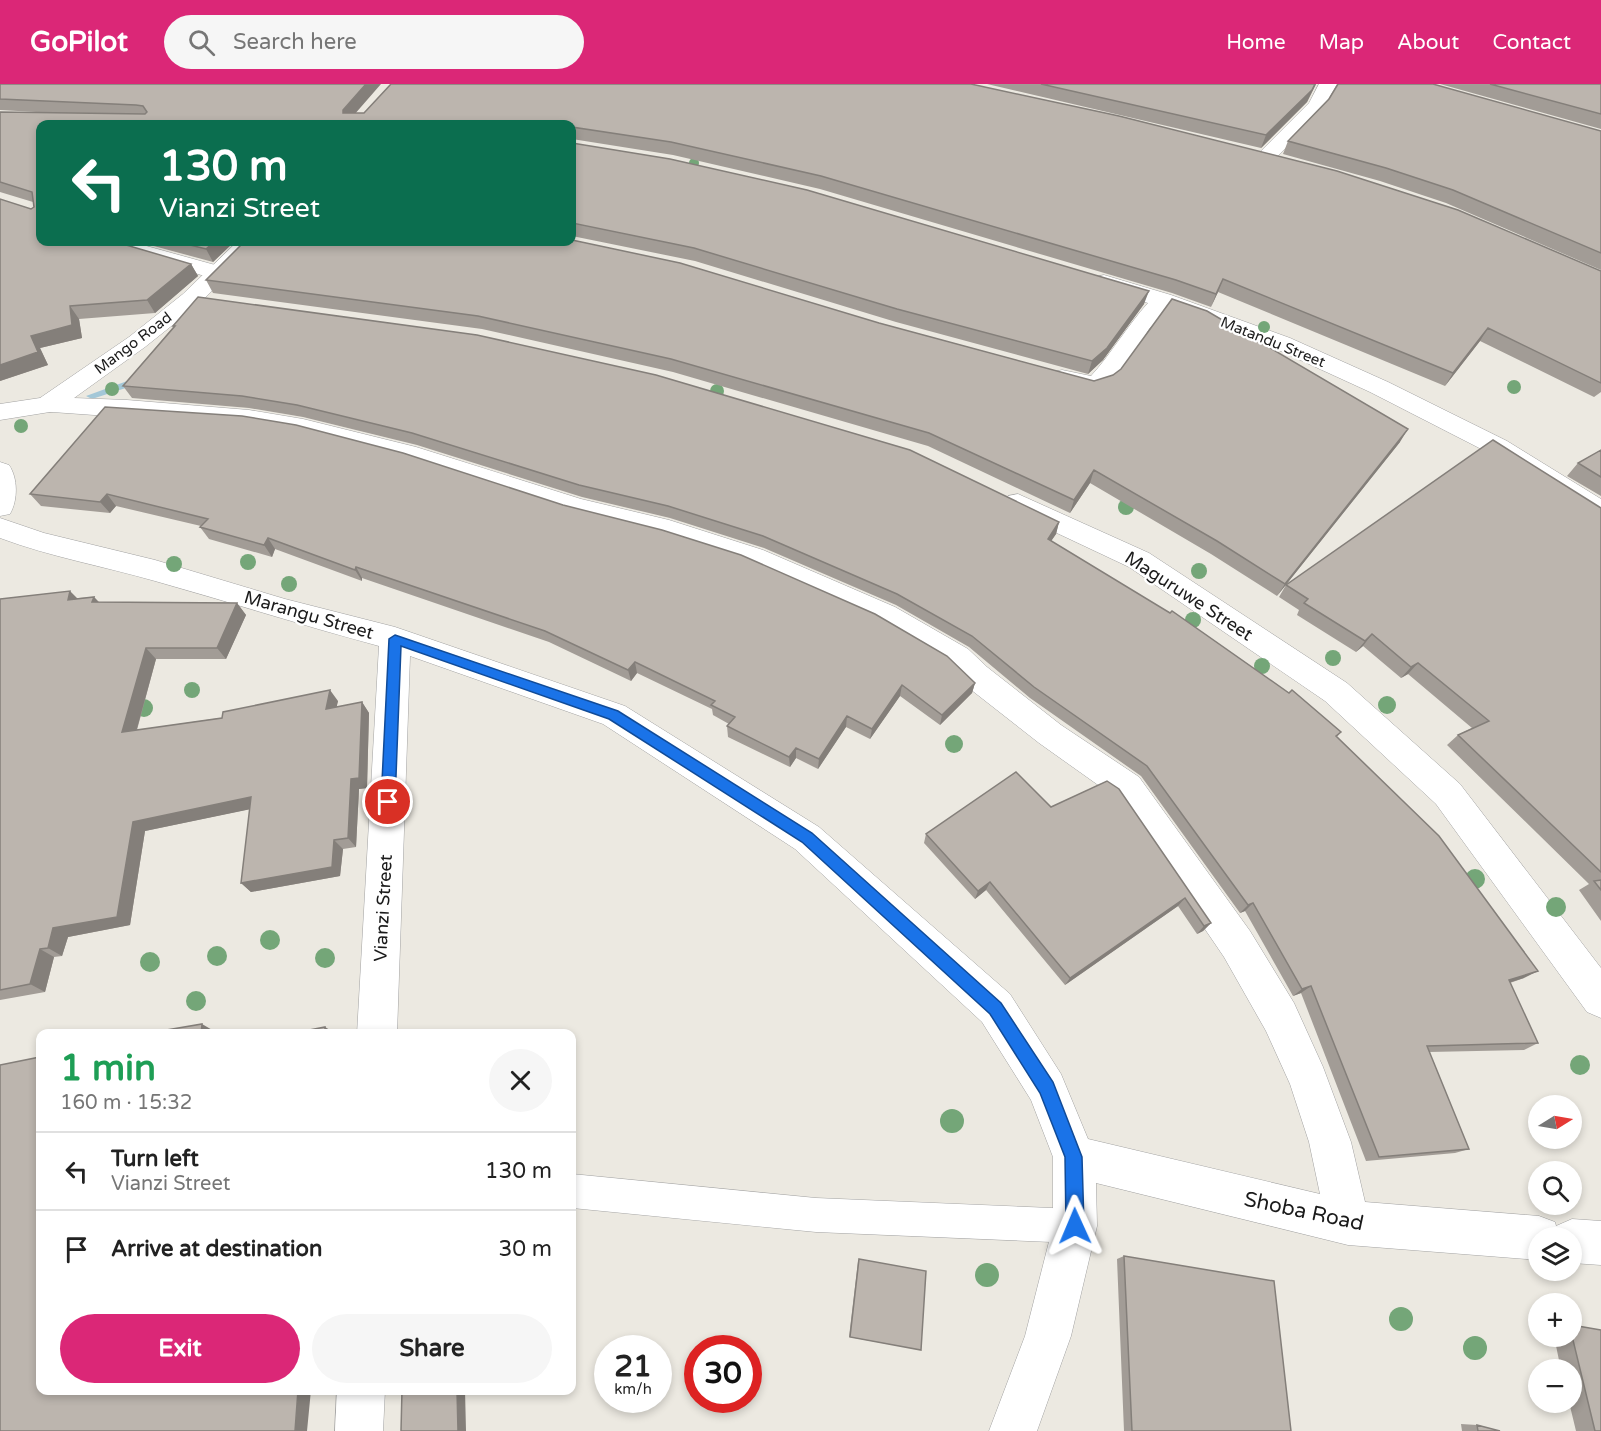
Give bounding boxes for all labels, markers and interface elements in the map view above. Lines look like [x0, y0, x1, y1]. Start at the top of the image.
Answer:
search box [164, 15, 584, 69]
text: GoPilot [30, 25, 128, 59]
icon: search [185, 26, 218, 59]
text: Search here [233, 29, 357, 55]
text: Home [1226, 30, 1286, 55]
text: Map [1319, 30, 1364, 55]
text: About [1397, 30, 1459, 55]
text: Contact [1492, 30, 1571, 55]
text: 130 m [159, 141, 288, 192]
icon: left [60, 144, 138, 222]
text: Vianzi Street [159, 192, 320, 225]
street label: Mango Road [91, 308, 175, 378]
street label: Matandu Street [1218, 313, 1328, 371]
street label: Maguruwe Street [1121, 546, 1257, 646]
street label: Marangu Street [242, 586, 377, 644]
pin [362, 776, 413, 827]
icon: arrive [371, 785, 404, 818]
street label: Vianzi Street [369, 854, 397, 962]
text: 1 min [60, 1047, 156, 1090]
button: close [489, 1049, 552, 1112]
text: 160 m · 15:32 [60, 1091, 192, 1115]
north arrow [1528, 1095, 1582, 1149]
map controls [1528, 1095, 1582, 1413]
text: Turn left [111, 1146, 199, 1172]
icon: left [60, 1155, 93, 1188]
text: 130 m [485, 1158, 552, 1184]
button: search [1528, 1161, 1582, 1215]
text: Vianzi Street [111, 1172, 230, 1196]
street label: Shoba Road [1242, 1187, 1366, 1236]
position arrow [1043, 1194, 1107, 1258]
button: layers [1528, 1227, 1582, 1281]
icon: arrive [60, 1233, 93, 1266]
text: Arrive at destination [111, 1236, 322, 1262]
text: 30 m [498, 1236, 552, 1262]
button: + [1528, 1293, 1582, 1347]
button: Exit [60, 1314, 300, 1383]
button: Share [312, 1314, 552, 1383]
speed limit sign: 30 [684, 1335, 762, 1413]
text: 21 [614, 1348, 652, 1385]
button: − [1528, 1359, 1582, 1413]
text: km/h [614, 1380, 652, 1398]

